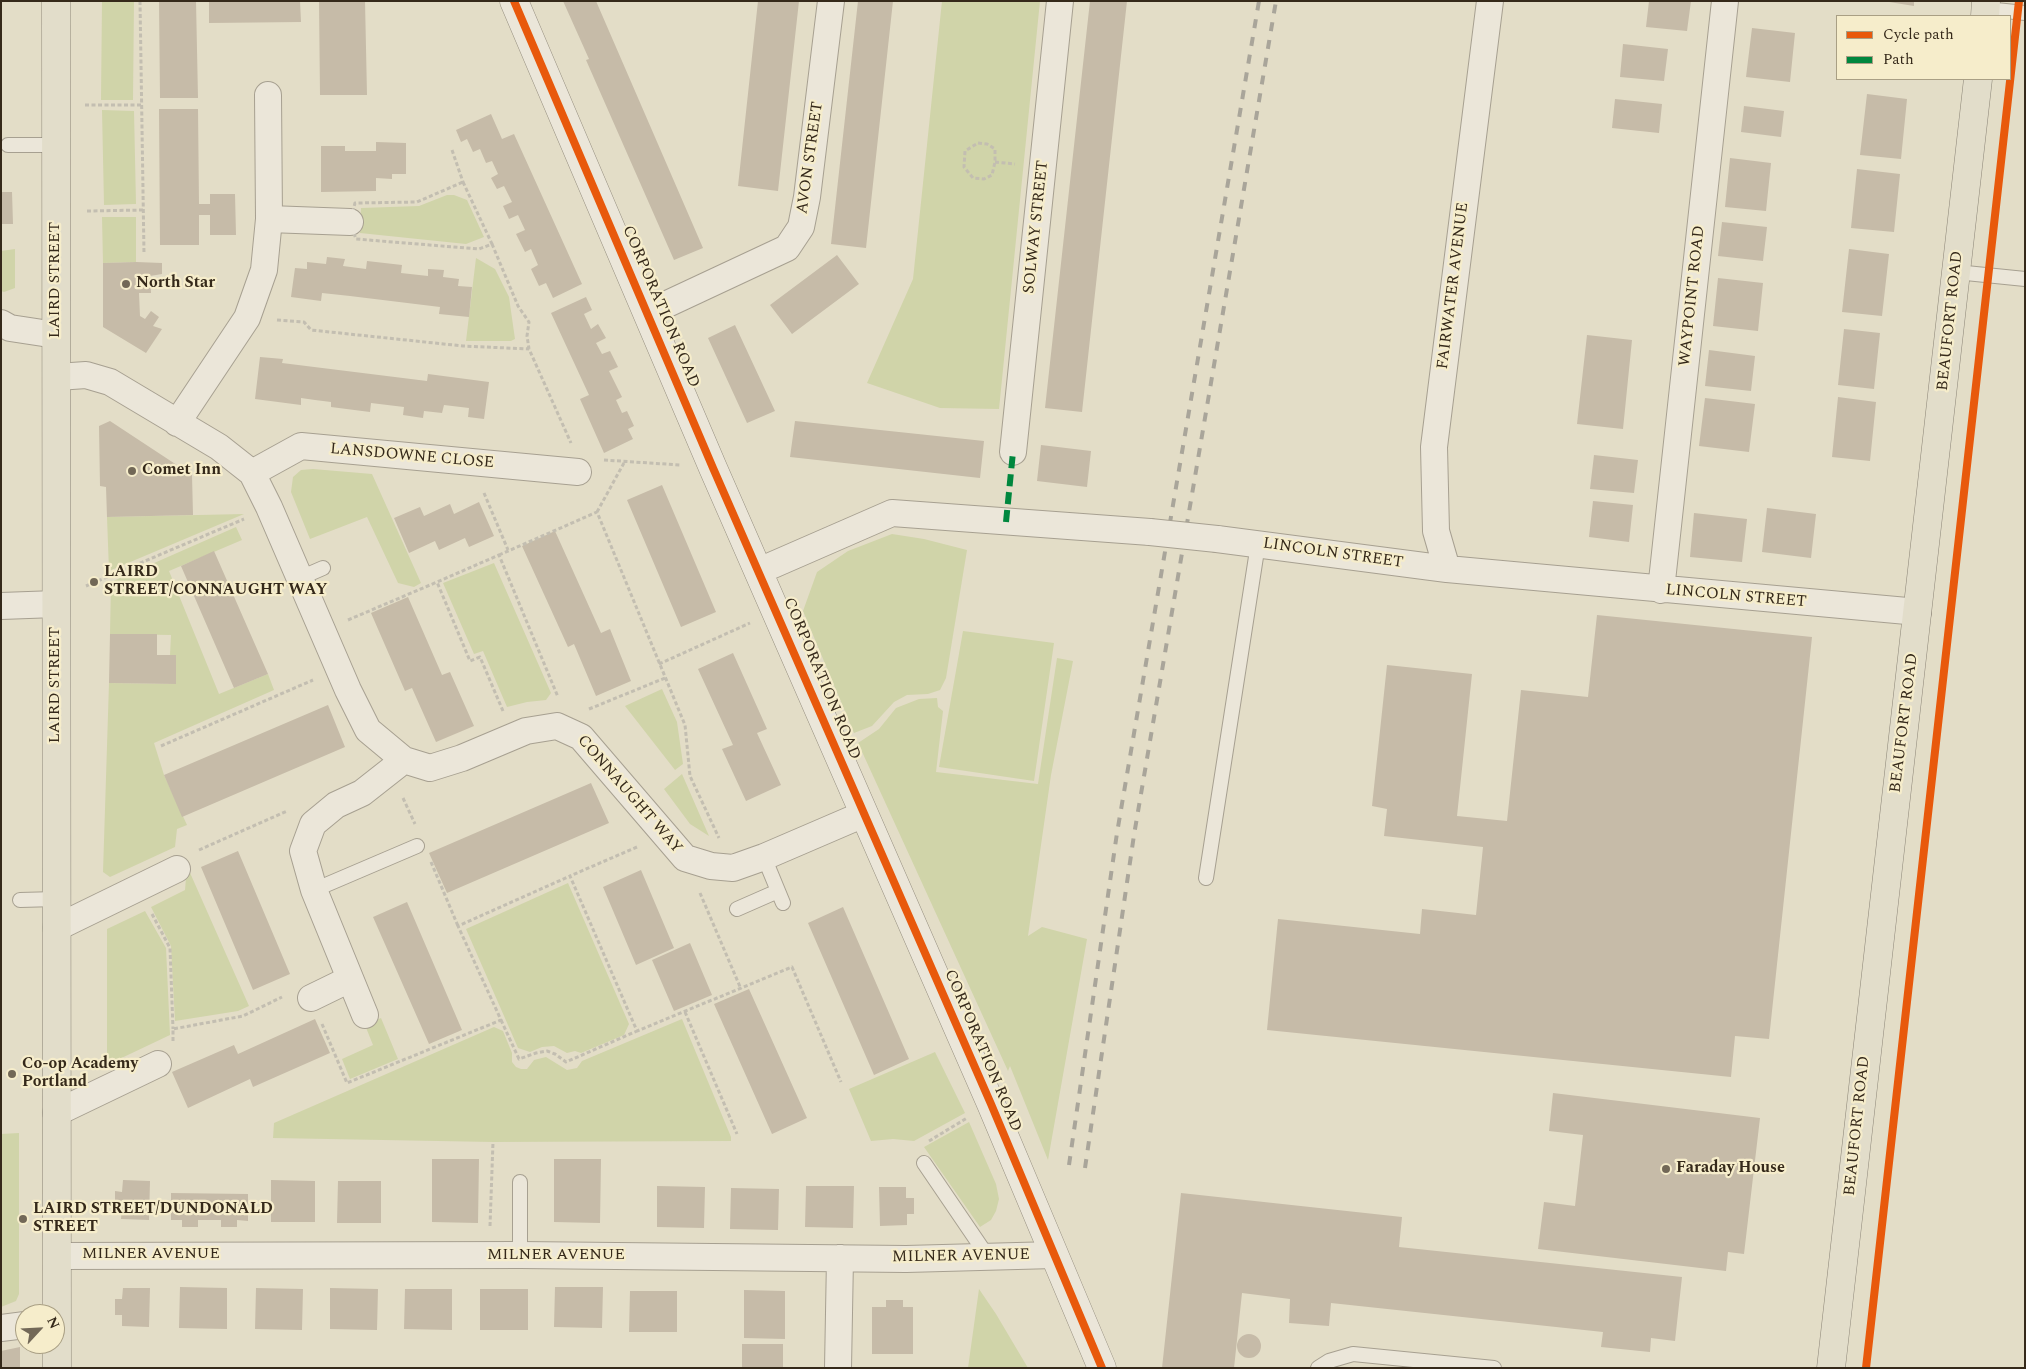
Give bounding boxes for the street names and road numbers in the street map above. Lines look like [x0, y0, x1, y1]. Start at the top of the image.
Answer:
street label: AVON STREET [794, 101, 828, 215]
street label: SOLWAY STREET [1020, 159, 1054, 295]
street label: FAIRWATER AVENUE [1434, 201, 1474, 371]
street label: LAIRD STREET [46, 222, 66, 338]
street label: CORPORATION ROAD [617, 223, 703, 391]
street label: WAYPOINT ROAD [1676, 225, 1710, 367]
street label: BEAUFORT ROAD [1934, 250, 1968, 392]
street label: LANSDOWNE CLOSE [329, 440, 495, 474]
street label: LINCOLN STREET [1261, 535, 1405, 573]
street label: LINCOLN STREET [1665, 581, 1807, 613]
street label: CORPORATION ROAD [778, 595, 864, 763]
street label: LAIRD STREET [46, 627, 66, 743]
street label: BEAUFORT ROAD [1887, 652, 1923, 794]
street label: CONNAUGHT WAY [572, 732, 686, 858]
street label: CORPORATION ROAD [939, 967, 1025, 1135]
street label: BEAUFORT ROAD [1841, 1055, 1875, 1197]
street label: MILNER AVENUE [82, 1245, 220, 1265]
street label: MILNER AVENUE [487, 1246, 625, 1266]
street label: MILNER AVENUE [892, 1246, 1030, 1268]

